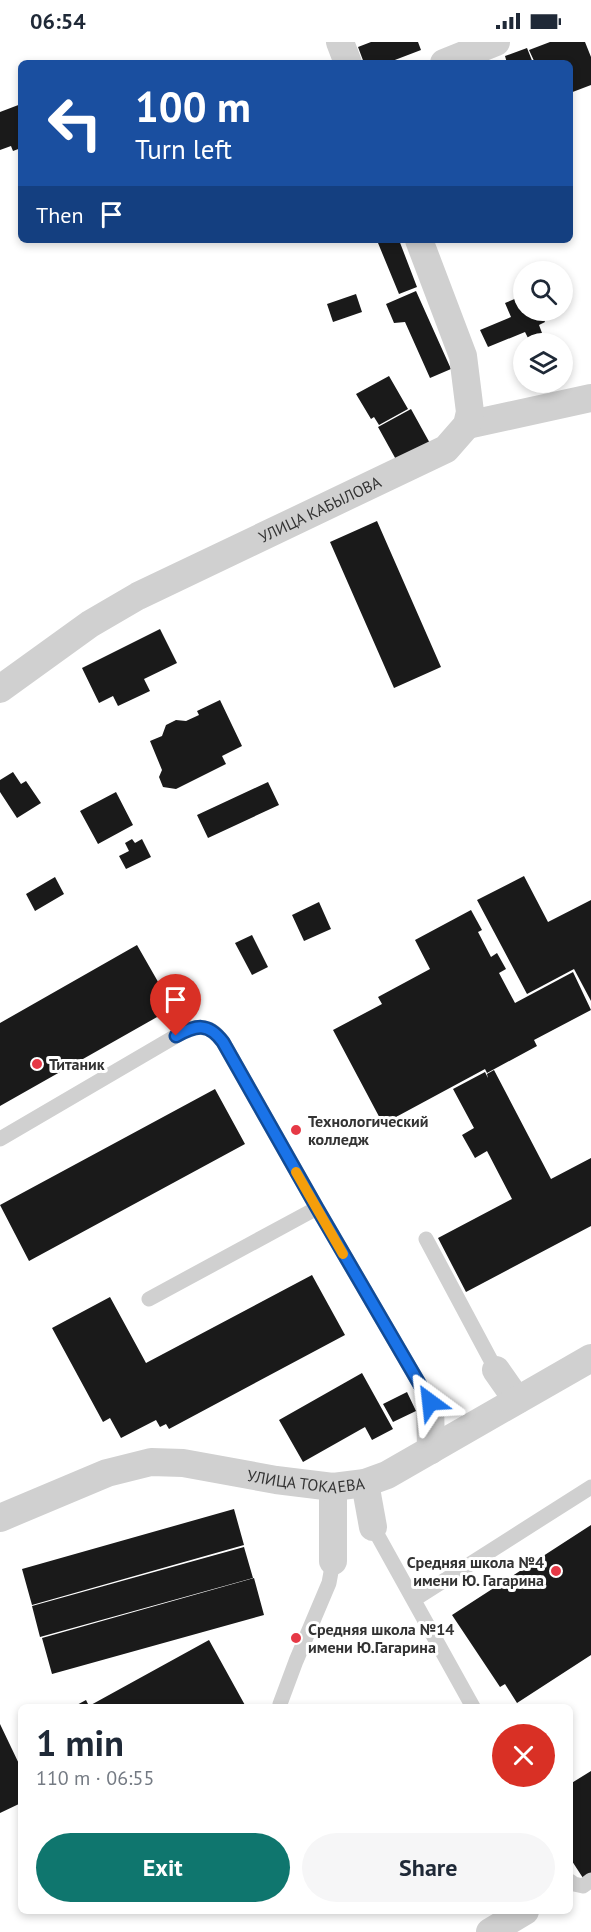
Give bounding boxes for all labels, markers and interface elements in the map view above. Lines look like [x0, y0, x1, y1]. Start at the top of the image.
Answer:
text: 06:54 [30, 7, 86, 35]
text: 100 m [135, 79, 251, 134]
icon: left [36, 84, 114, 162]
text: Turn left [135, 132, 232, 166]
icon: arrive [95, 198, 128, 231]
text: Then [36, 201, 83, 229]
map controls [513, 261, 573, 393]
button: search [513, 261, 573, 321]
button: layers [513, 333, 573, 393]
street label: УЛИЦА КАБЫЛОВА [255, 471, 385, 547]
pin [150, 974, 201, 1036]
icon: arrive [159, 983, 192, 1016]
place label: Титаник [49, 1054, 105, 1074]
marker: Титаник [30, 1057, 44, 1071]
place label: Технологический колледж [308, 1111, 428, 1149]
marker: Технологический колледж [289, 1123, 303, 1137]
position arrow [398, 1370, 462, 1434]
street label: УЛИЦА ТОКАЕВА [246, 1465, 366, 1498]
place label: Средняя школа №4 имени Ю. Гагарина [407, 1552, 544, 1590]
marker: Средняя школа №4 имени Ю. Гагарина [549, 1564, 563, 1578]
place label: Средняя школа №14 имени Ю.Гагарина [308, 1619, 454, 1657]
marker: Средняя школа №14 имени Ю.Гагарина [289, 1631, 303, 1645]
text: 1 min [36, 1719, 124, 1766]
button: close [492, 1724, 555, 1787]
text: 110 m · 06:55 [36, 1765, 154, 1791]
button: Exit [36, 1833, 290, 1902]
button: Share [302, 1833, 555, 1902]

